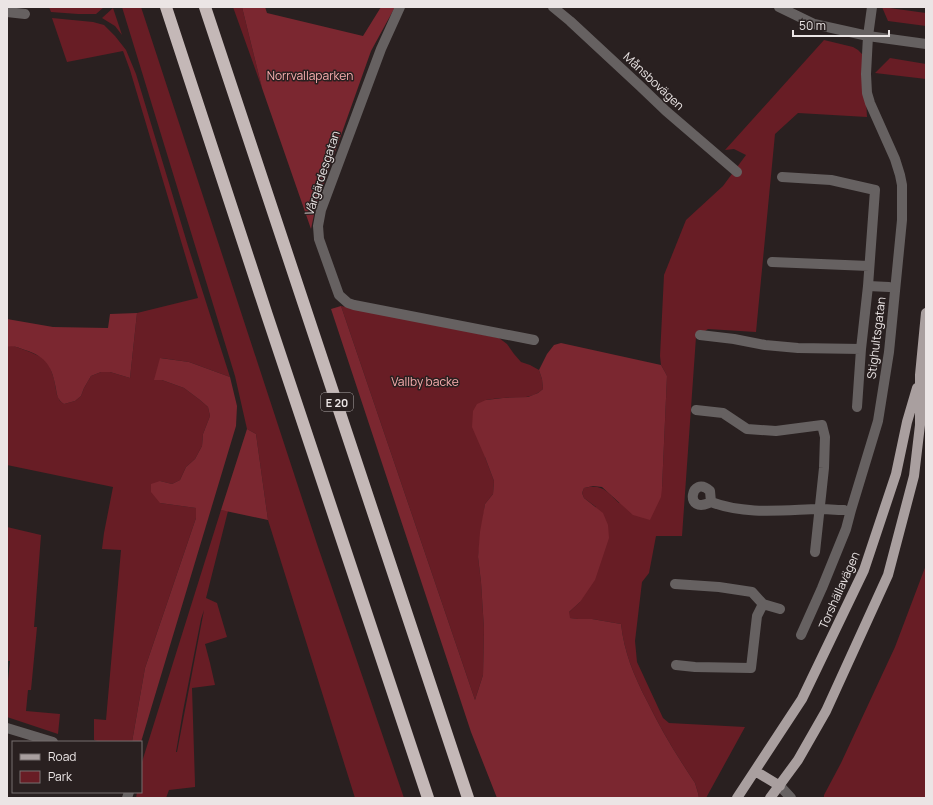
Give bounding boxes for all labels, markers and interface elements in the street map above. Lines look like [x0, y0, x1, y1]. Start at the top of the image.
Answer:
scale bar [793, 12, 889, 38]
text: 50 m [799, 17, 826, 34]
street label: Månsbovägen [620, 48, 688, 114]
park label: Norrvallaparken [267, 67, 353, 84]
street label: Vårgärdesgatan [300, 128, 344, 218]
street label: Stighultsgatan [863, 296, 889, 380]
park label: Vallby backe [391, 373, 459, 390]
road number: E 20 [321, 393, 353, 411]
street label: Torshällavägen [814, 549, 864, 631]
legend [12, 741, 142, 793]
text: Road [48, 748, 76, 765]
text: Park [48, 768, 73, 785]

